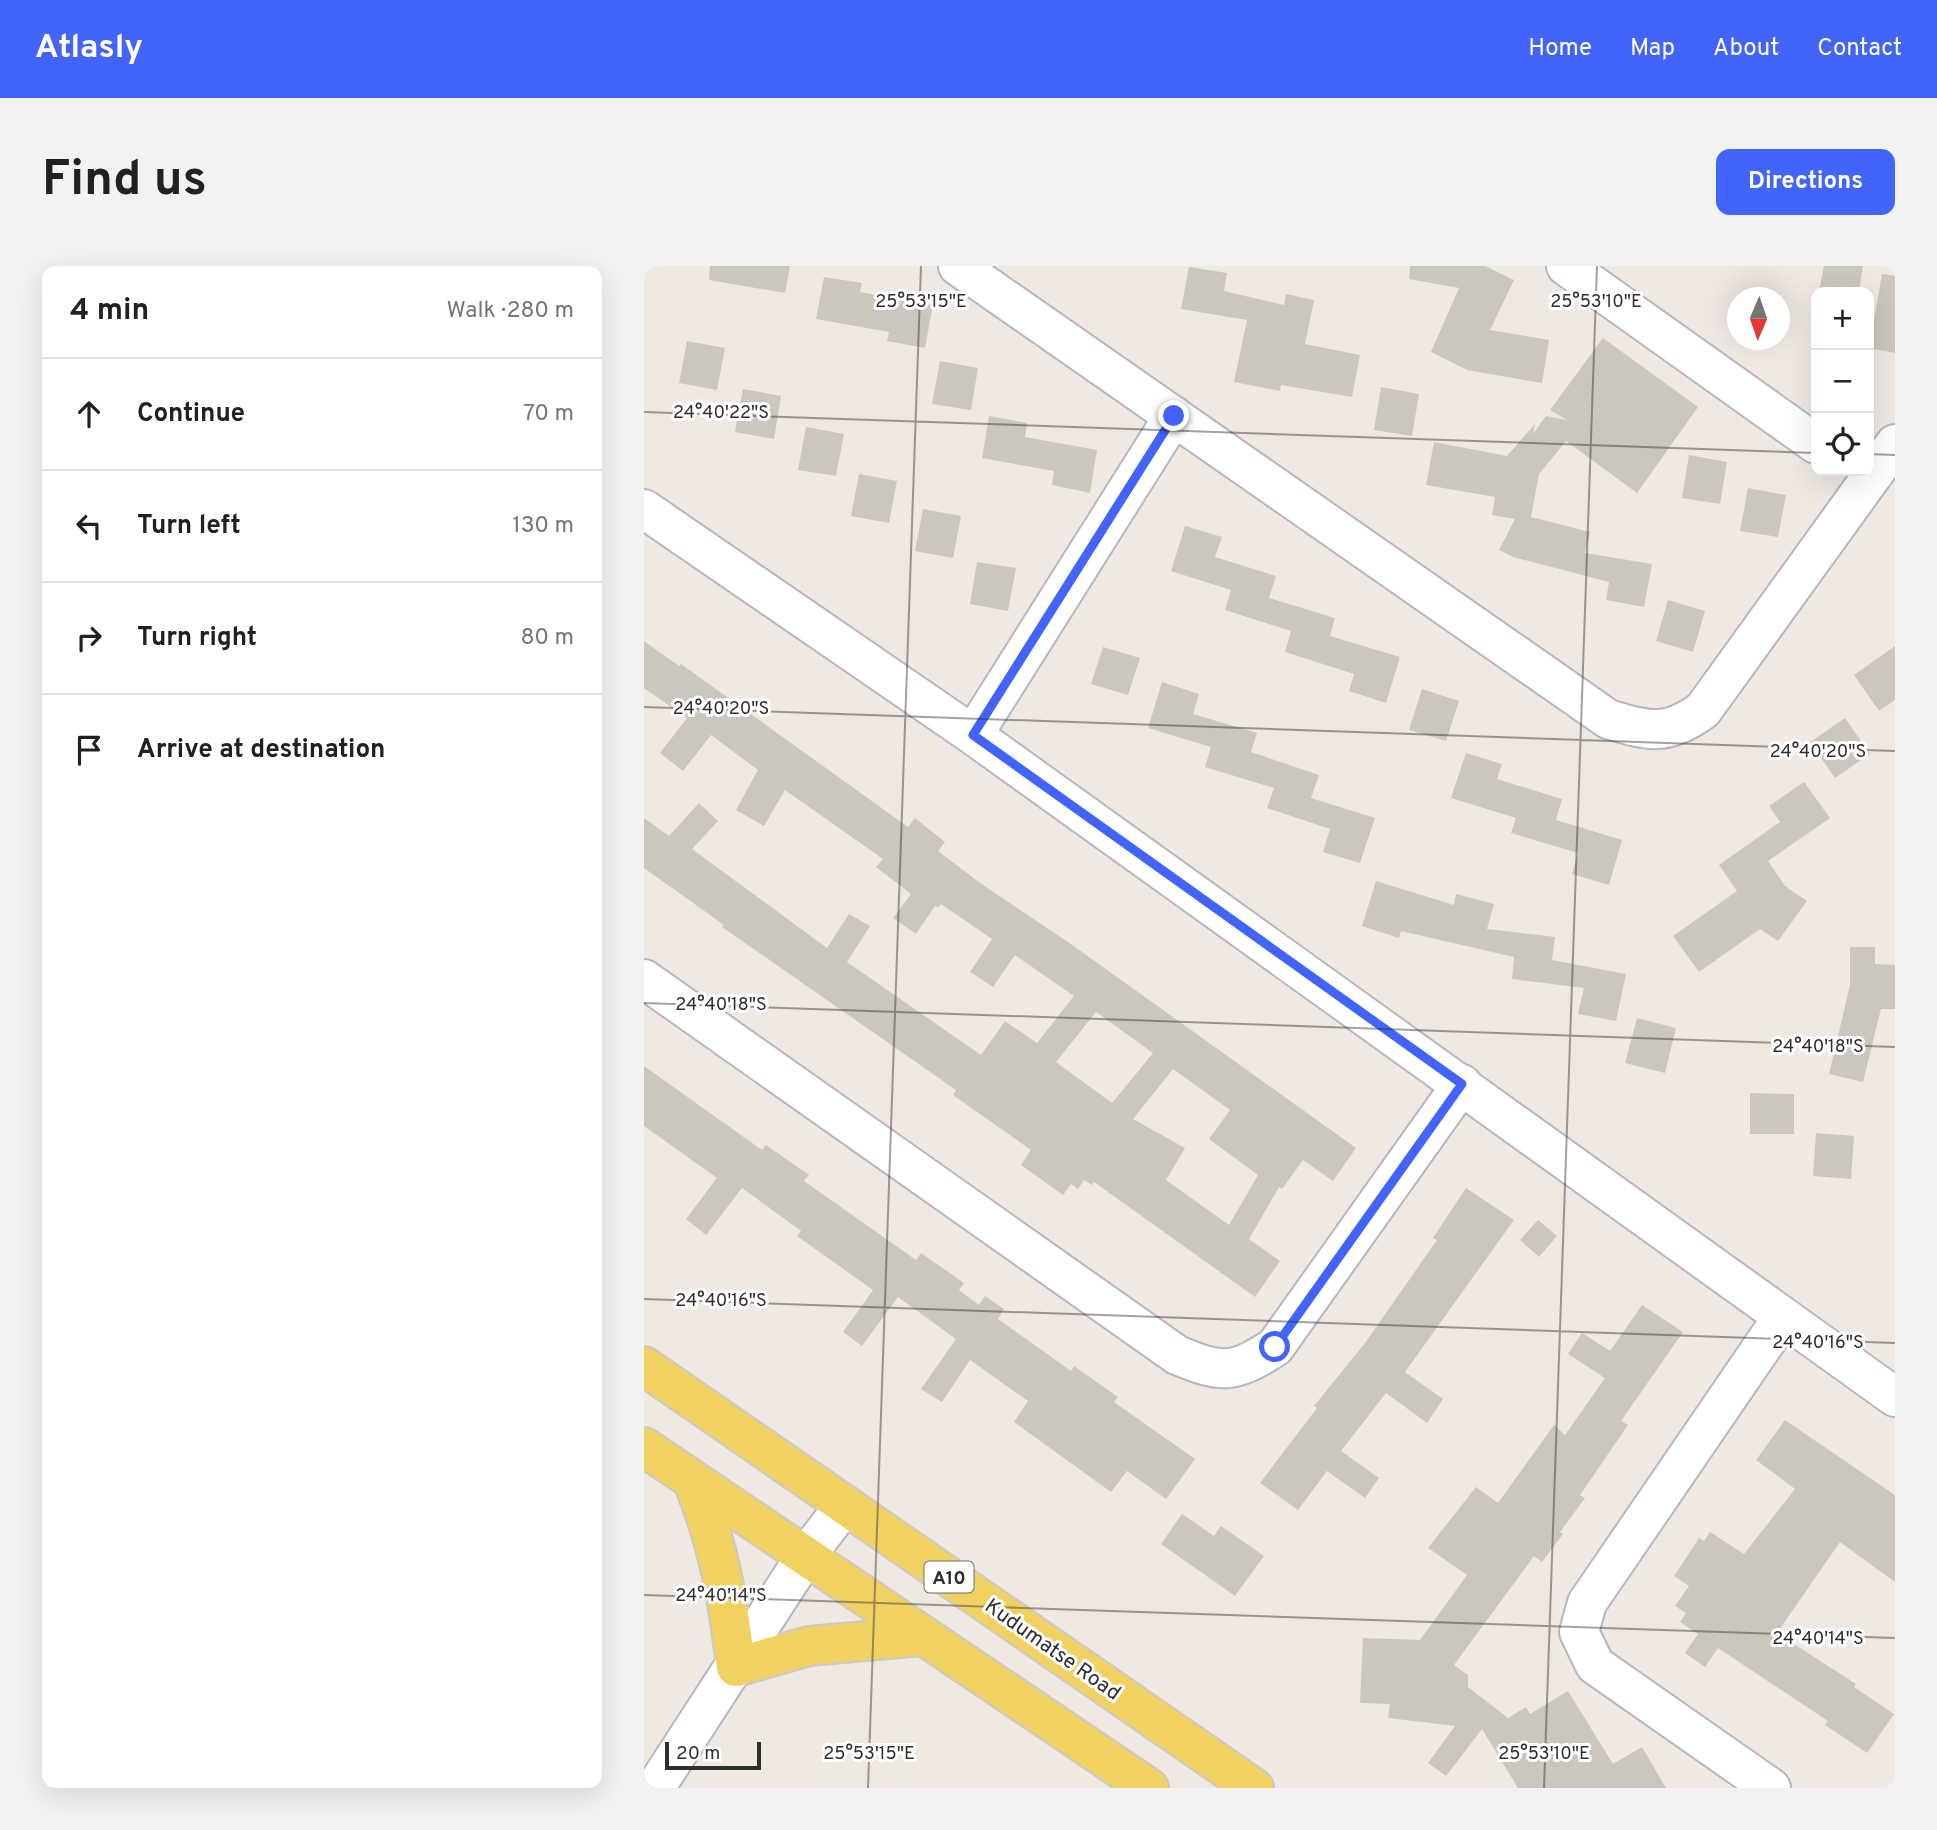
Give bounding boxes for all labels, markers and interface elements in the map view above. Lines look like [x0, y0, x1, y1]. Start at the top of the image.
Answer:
text: Atlasly [35, 28, 143, 70]
text: Home [1528, 34, 1592, 64]
text: Map [1630, 34, 1675, 64]
text: About [1713, 34, 1779, 64]
text: Contact [1817, 34, 1902, 64]
button: Directions [1716, 149, 1895, 215]
text: Find us [42, 151, 207, 213]
north arrow [1727, 287, 1790, 350]
map controls [1811, 287, 1874, 476]
button: + [1811, 287, 1874, 350]
text: 25°53'15"E [875, 291, 967, 314]
text: 25°53'10"E [1550, 291, 1642, 314]
text: 4 min [70, 293, 149, 330]
text: Walk · 280 m [447, 297, 574, 326]
button: − [1811, 350, 1874, 413]
icon: ahead [70, 395, 108, 433]
text: Continue [137, 398, 245, 431]
text: 70 m [523, 400, 574, 429]
route end [1158, 400, 1189, 431]
text: 24°40'22"S [673, 402, 769, 425]
button: locate [1811, 413, 1874, 476]
icon: left [70, 507, 108, 545]
text: Turn left [137, 510, 241, 543]
text: 130 m [512, 512, 574, 541]
icon: right [70, 619, 108, 657]
text: Turn right [137, 622, 257, 655]
text: 80 m [521, 624, 574, 653]
text: 24°40'20"S [673, 698, 769, 721]
icon: arrive [70, 731, 108, 769]
text: Arrive at destination [137, 734, 385, 767]
text: 24°40'20"S [1770, 741, 1866, 764]
text: 24°40'18"S [675, 994, 767, 1017]
text: 24°40'18"S [1772, 1036, 1864, 1059]
text: 24°40'16"S [675, 1290, 767, 1313]
route start [1259, 1331, 1290, 1362]
text: 24°40'16"S [1772, 1332, 1864, 1355]
road number: A10 [924, 1562, 974, 1592]
text: 24°40'14"S [675, 1585, 767, 1608]
street label: Kudumatse Road [979, 1593, 1125, 1707]
text: 24°40'14"S [1772, 1628, 1864, 1651]
scale bar [665, 1739, 761, 1771]
text: 20 m [676, 1742, 720, 1766]
text: 25°53'15"E [823, 1743, 915, 1766]
text: 25°53'10"E [1498, 1743, 1590, 1766]

